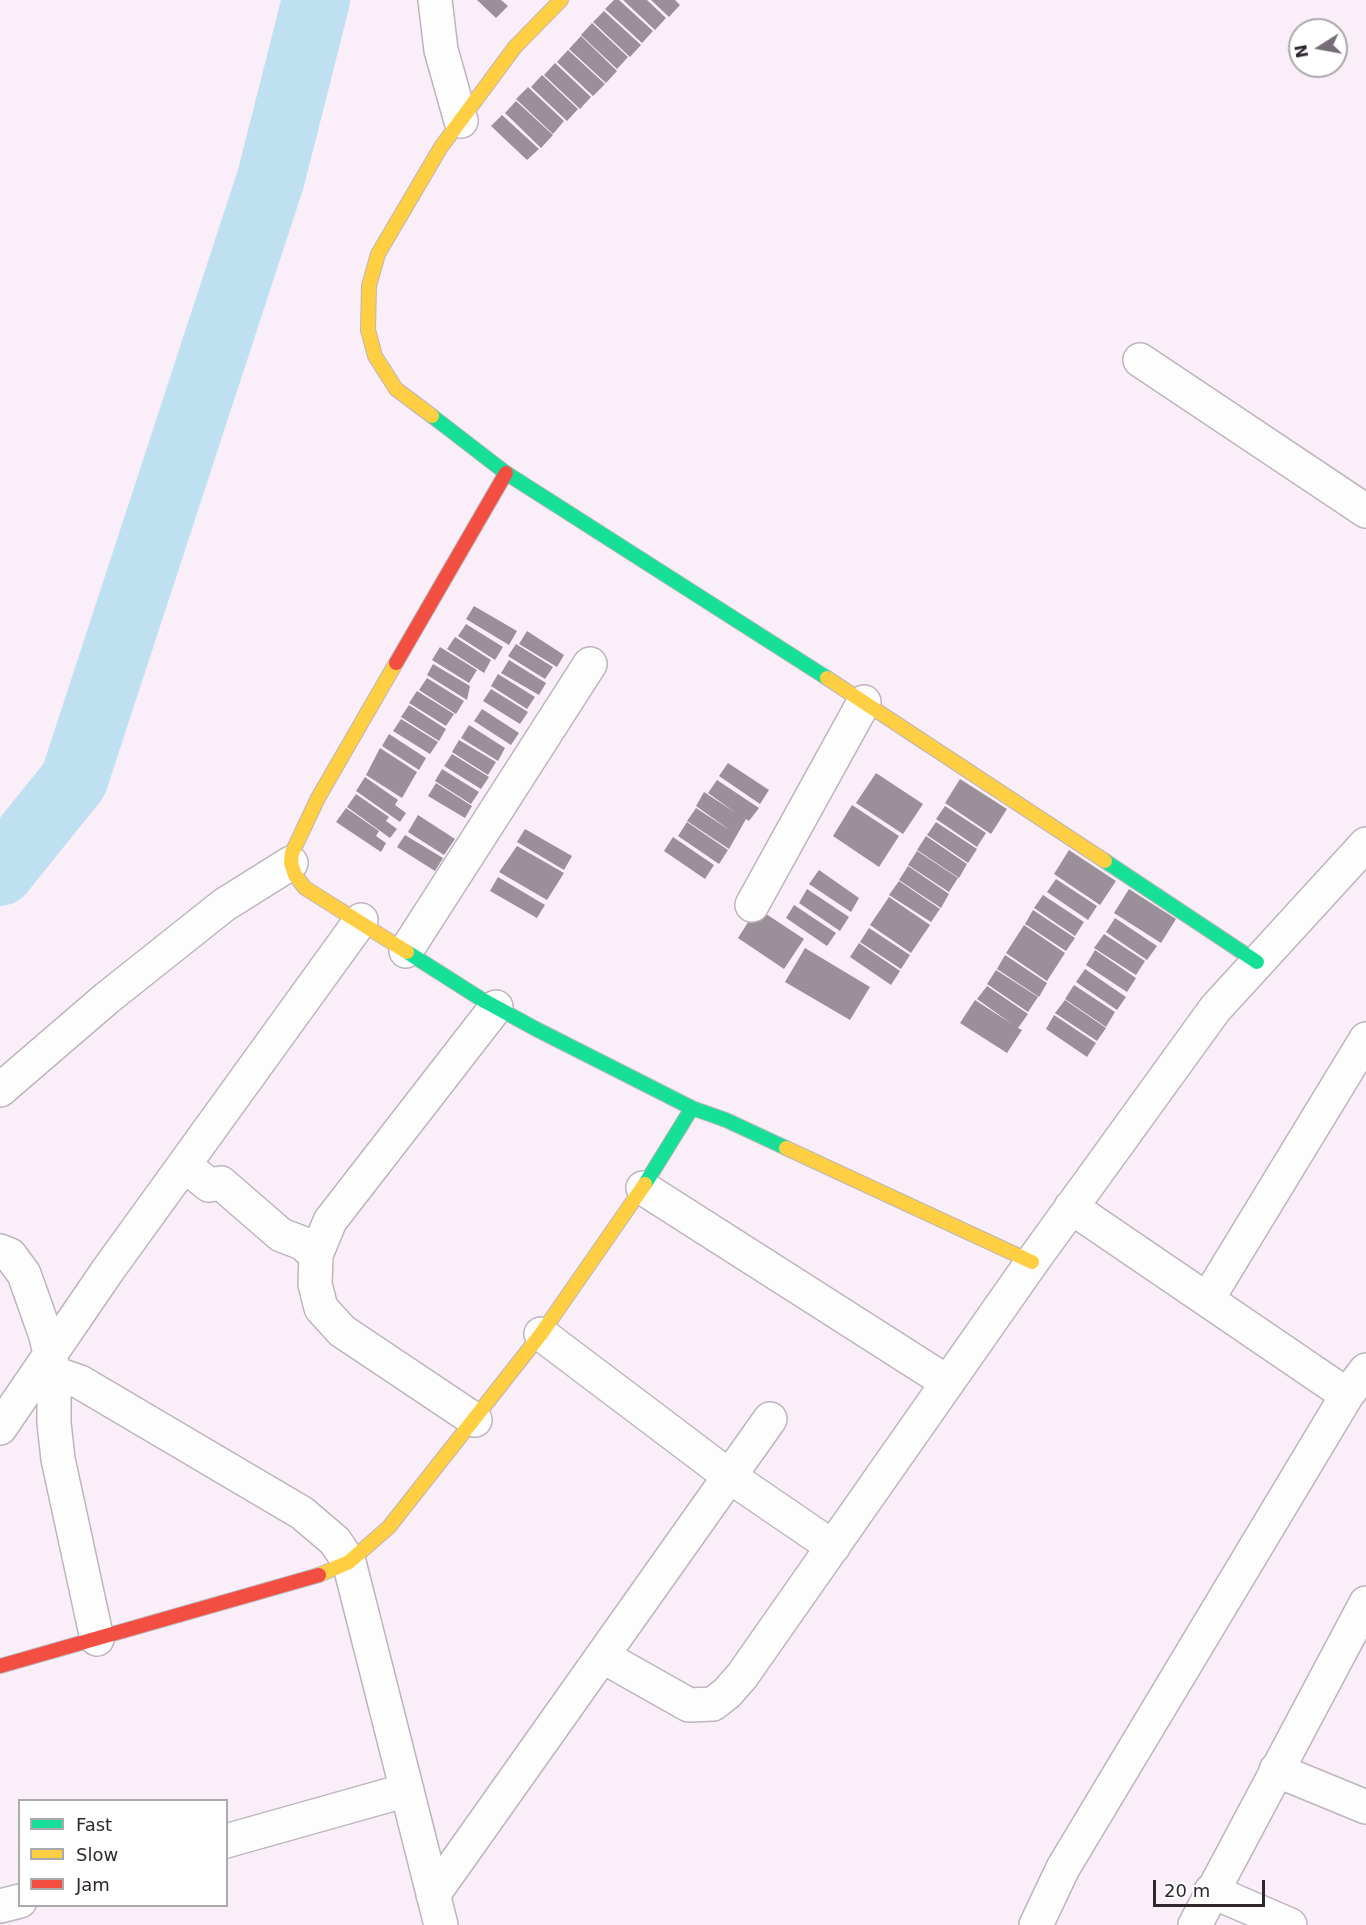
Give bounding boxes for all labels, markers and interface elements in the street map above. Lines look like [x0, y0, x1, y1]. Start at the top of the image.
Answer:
north arrow [1288, 18, 1348, 78]
text: N [1291, 43, 1312, 60]
legend [18, 1799, 228, 1907]
text: Fast [76, 1814, 112, 1835]
text: Slow [76, 1844, 118, 1865]
scale bar [1156, 1868, 1268, 1906]
text: Jam [76, 1874, 110, 1895]
text: 20 m [1164, 1880, 1210, 1901]

